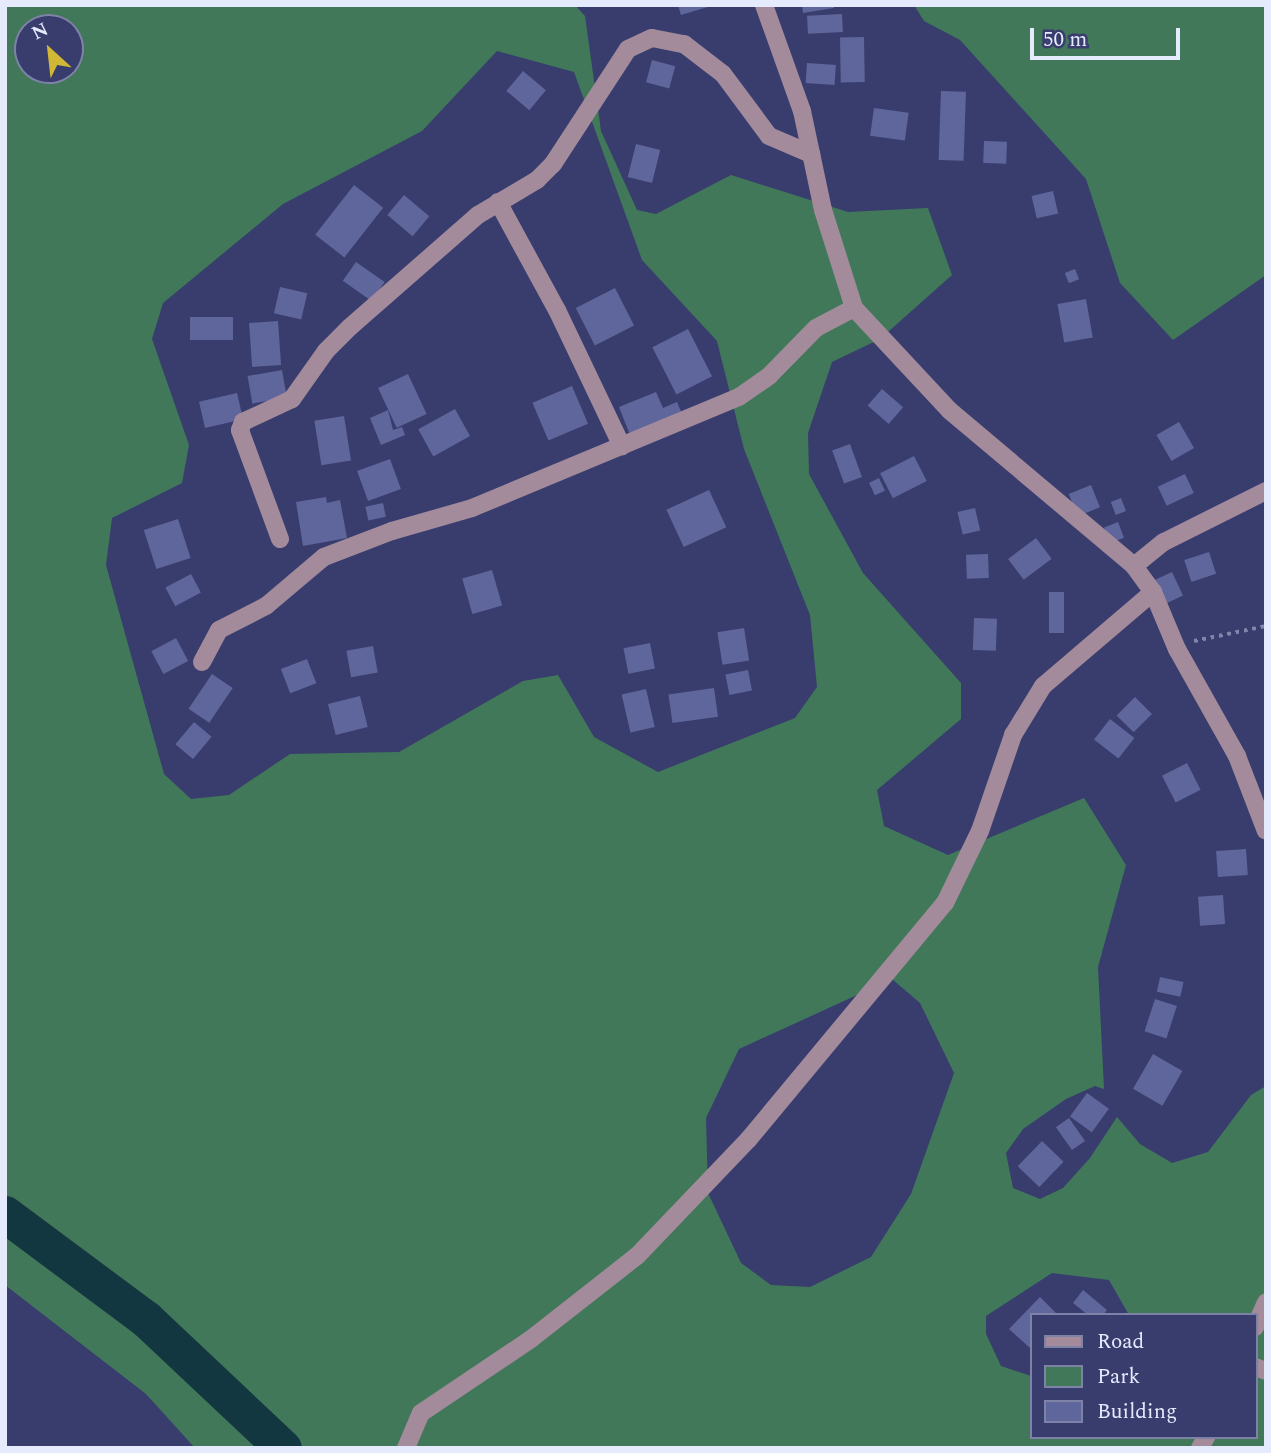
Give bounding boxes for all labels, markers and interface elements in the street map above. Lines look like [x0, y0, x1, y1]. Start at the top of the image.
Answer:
north arrow [14, 14, 84, 84]
scale bar [1033, 14, 1184, 58]
text: N [27, 15, 54, 48]
text: 50 m [1043, 24, 1087, 56]
legend [1030, 1313, 1257, 1439]
text: Road [1097, 1326, 1144, 1358]
text: Park [1097, 1361, 1140, 1393]
text: Building [1097, 1396, 1177, 1428]

